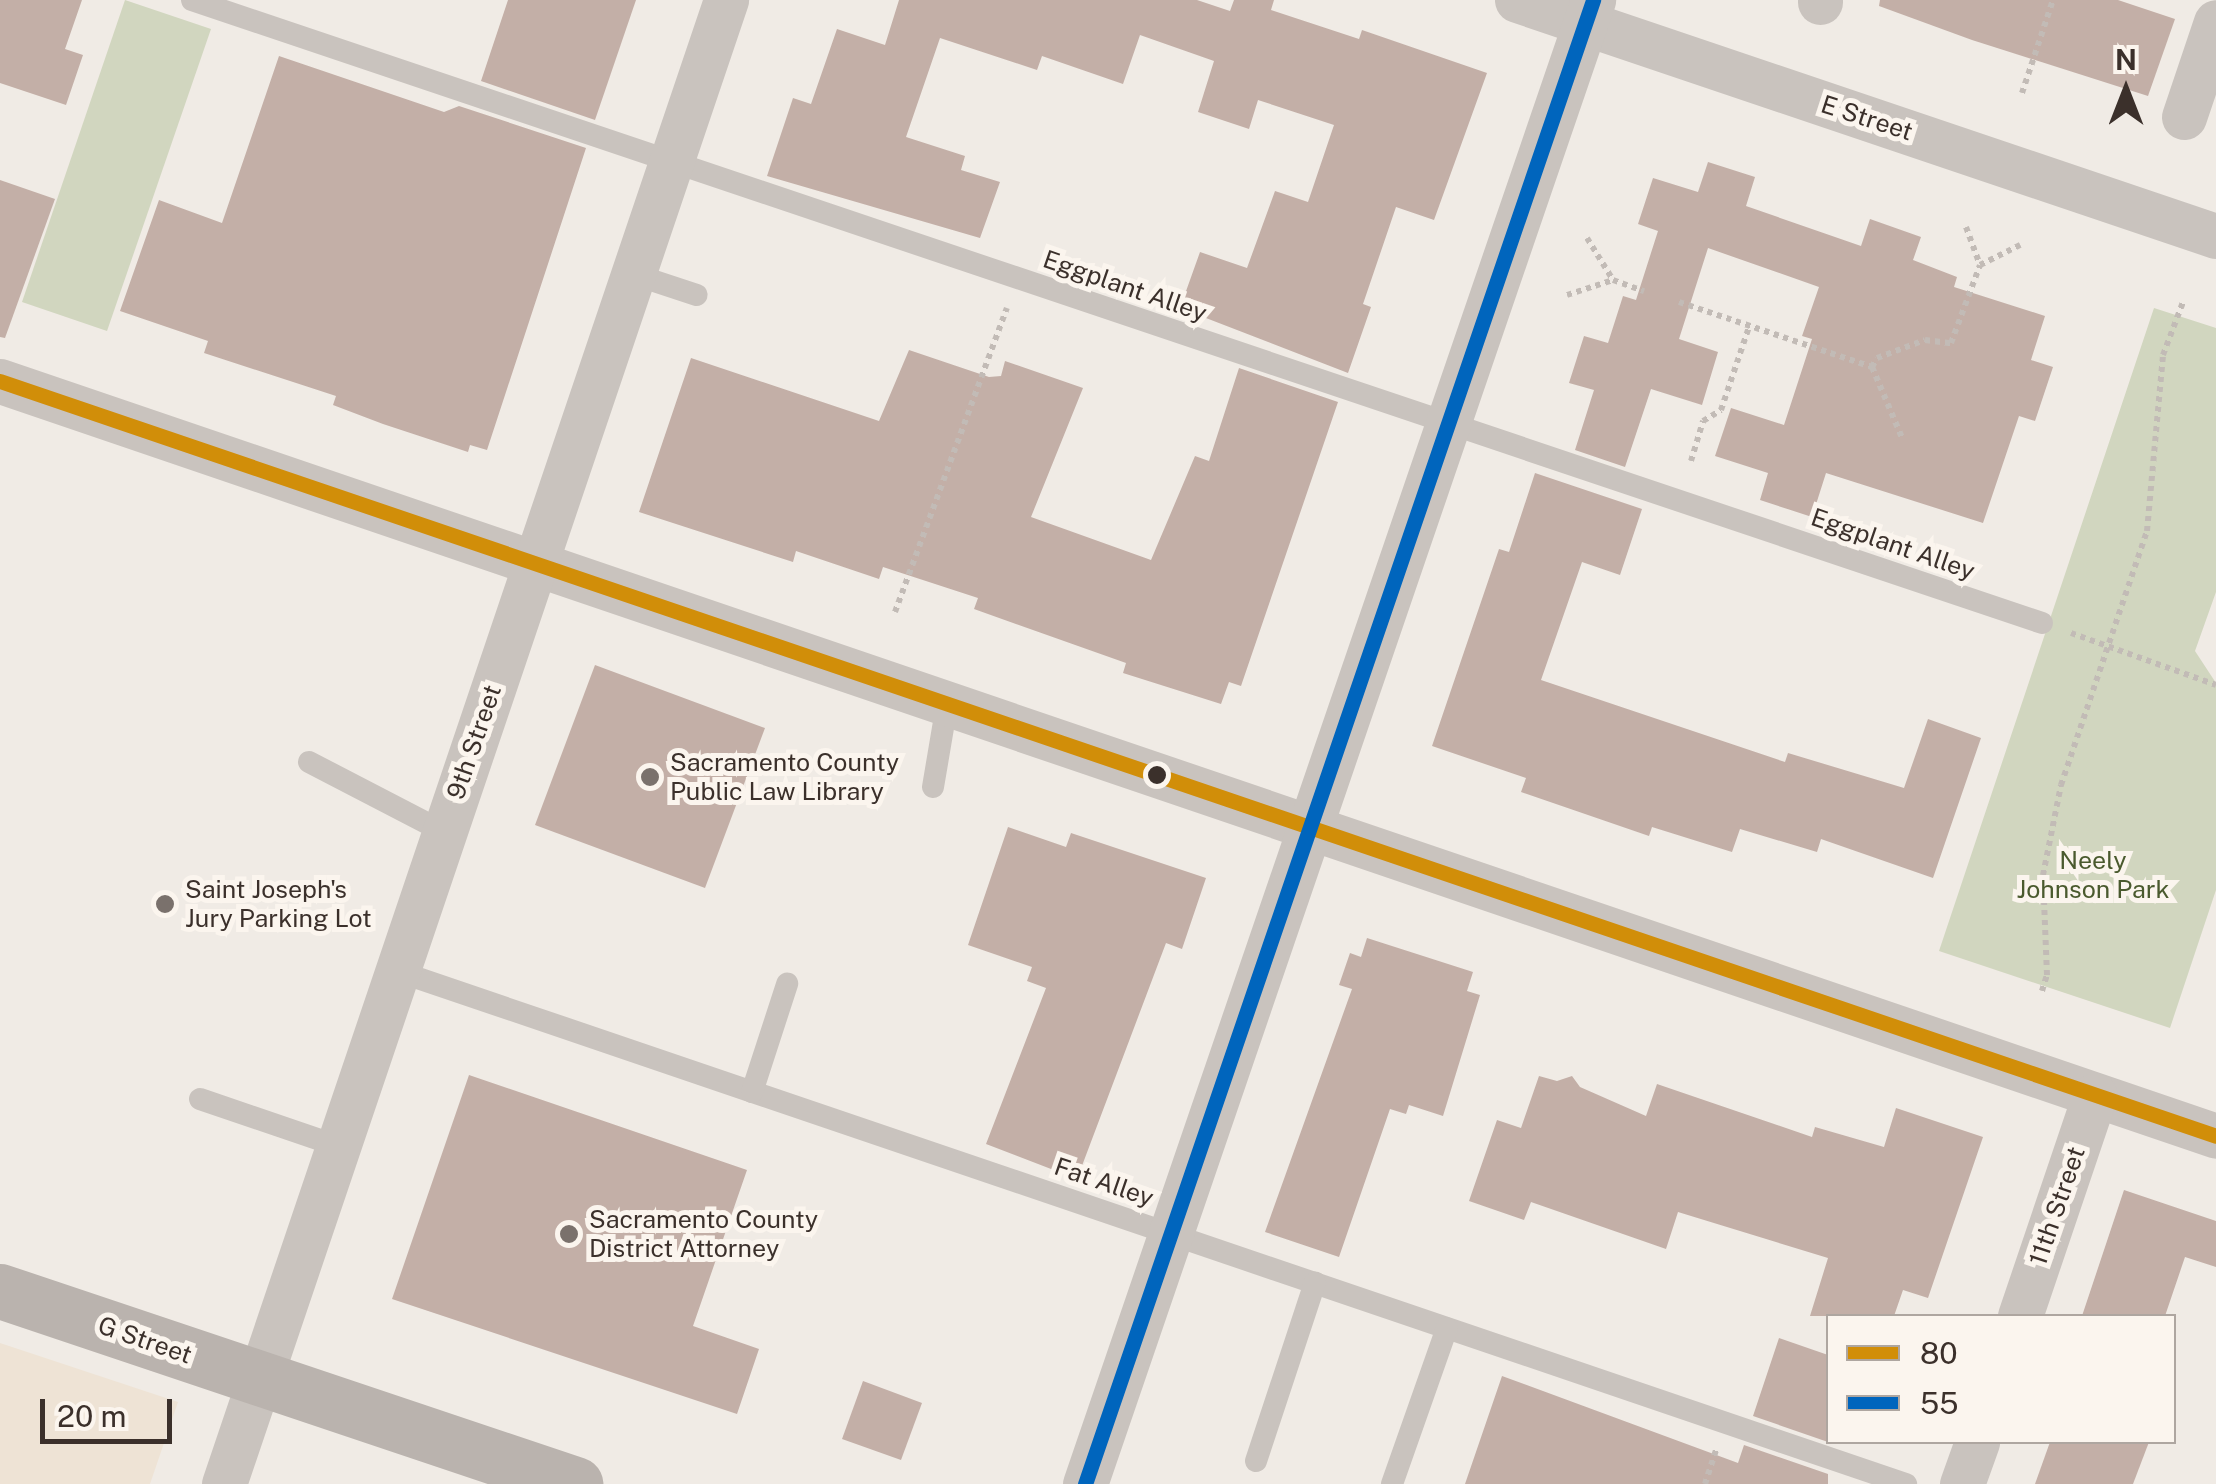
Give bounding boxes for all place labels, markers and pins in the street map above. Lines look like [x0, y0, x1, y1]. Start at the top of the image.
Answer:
place label: Sacramento County Public Law Library [670, 748, 899, 807]
unlabelled marker [1147, 765, 1167, 785]
marker: Sacramento County Public Law Library [639, 766, 661, 788]
place label: Saint Joseph's Jury Parking Lot [185, 875, 372, 934]
marker: Saint Joseph's Jury Parking Lot [154, 893, 176, 915]
place label: Sacramento County District Attorney [589, 1205, 818, 1264]
marker: Sacramento County District Attorney [558, 1223, 580, 1245]

